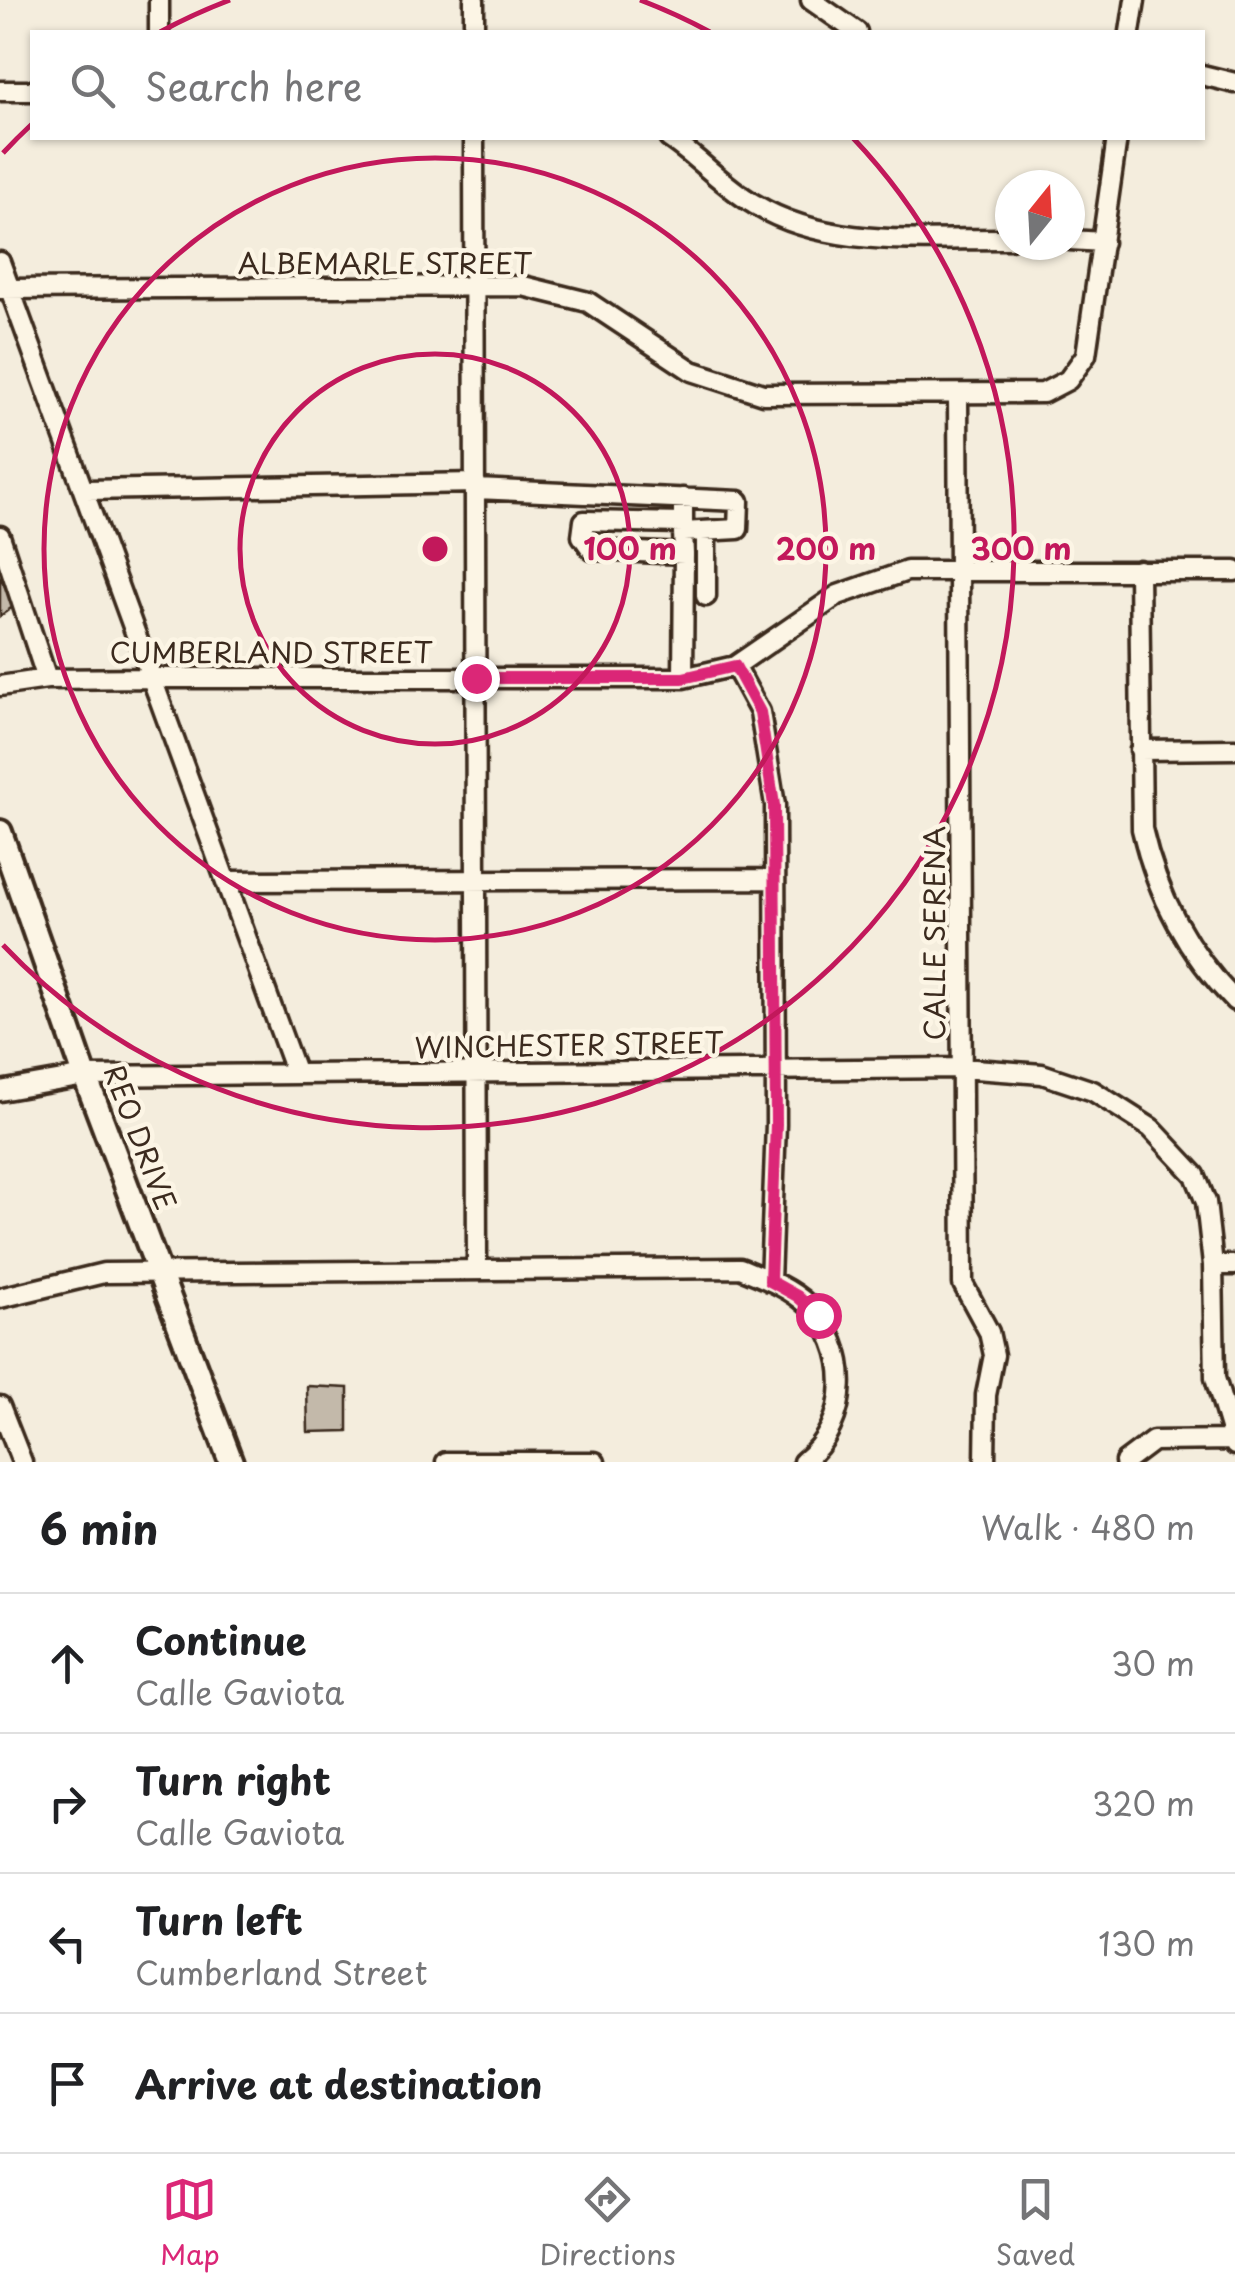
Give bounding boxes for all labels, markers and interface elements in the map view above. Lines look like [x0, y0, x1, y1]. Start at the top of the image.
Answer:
search box [30, 30, 1205, 140]
text: Search here [145, 57, 362, 114]
icon: search [65, 58, 120, 113]
north arrow [995, 170, 1085, 260]
street label: ALBEMARLE STREET [238, 241, 533, 284]
text: 100 m [583, 525, 677, 570]
text: 200 m [776, 525, 876, 570]
text: 300 m [970, 525, 1072, 570]
centre of rings [417, 531, 453, 567]
street label: CUMBERLAND STREET [109, 630, 433, 673]
route end [454, 656, 500, 702]
street label: CALLE SERENA [912, 826, 955, 1040]
street label: WINCHESTER STREET [414, 1020, 725, 1068]
street label: REO DRIVE [94, 1058, 188, 1216]
route start [796, 1293, 842, 1339]
text: 6 min [40, 1496, 159, 1559]
text: Walk · 480 m [981, 1503, 1195, 1551]
text: Continue [135, 1611, 306, 1668]
icon: ahead [40, 1636, 95, 1691]
text: 30 m [1111, 1639, 1195, 1687]
text: Calle Gaviota [135, 1668, 344, 1716]
text: Turn right [135, 1751, 331, 1808]
icon: right [40, 1776, 95, 1831]
text: 320 m [1092, 1779, 1195, 1827]
text: Calle Gaviota [135, 1808, 344, 1856]
text: Turn left [135, 1891, 303, 1948]
icon: left [40, 1916, 95, 1971]
text: 130 m [1098, 1919, 1195, 1967]
text: Cumberland Street [135, 1948, 428, 1996]
text: Arrive at destination [135, 2055, 543, 2112]
icon: arrive [40, 2056, 95, 2111]
tab: Map [160, 2172, 220, 2275]
tab: Directions [540, 2172, 676, 2275]
tab: Saved [996, 2172, 1075, 2275]

